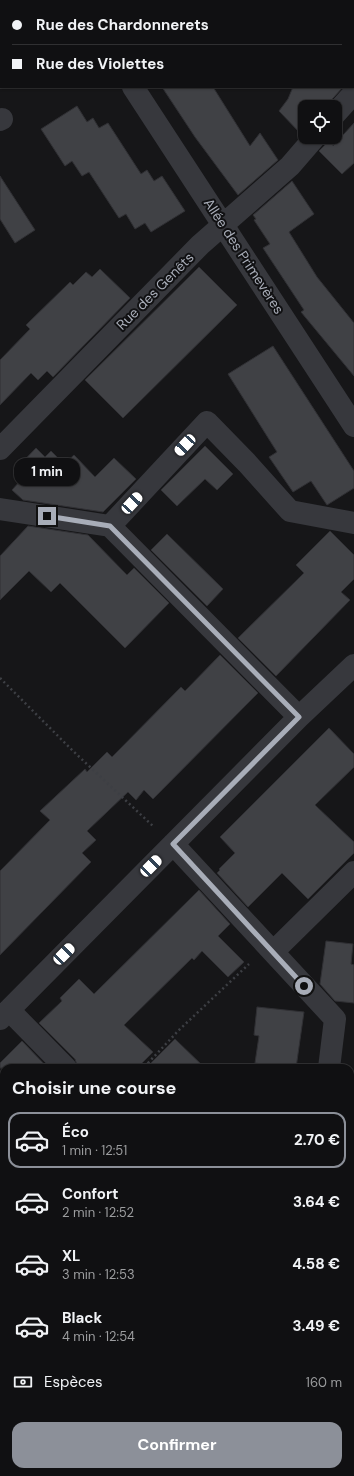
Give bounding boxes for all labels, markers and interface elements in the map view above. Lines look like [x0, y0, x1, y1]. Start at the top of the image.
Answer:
text: Rue des Chardonnerets [36, 15, 209, 35]
text: Rue des Violettes [36, 54, 164, 74]
map controls [298, 100, 342, 144]
button: locate [298, 100, 342, 144]
street label: Allée des Primevères [200, 195, 288, 317]
street label: Rue des Genêts [112, 248, 198, 334]
car [172, 432, 198, 458]
callout: 1 min [14, 458, 80, 486]
text: 1 min [31, 463, 63, 480]
car [119, 490, 145, 516]
route end [38, 507, 56, 525]
car [138, 853, 164, 879]
car [51, 941, 77, 967]
route start [295, 977, 313, 995]
text: Choisir une course [12, 1076, 176, 1100]
icon: car [14, 1122, 50, 1158]
text: Éco [62, 1122, 89, 1142]
text: 2.70 € [294, 1130, 340, 1150]
text: 1 min · 12:51 [62, 1142, 127, 1159]
icon: car [14, 1184, 50, 1220]
text: Confort [62, 1184, 119, 1204]
text: 3.64 € [293, 1192, 340, 1212]
text: 2 min · 12:52 [62, 1204, 134, 1221]
icon: car [14, 1246, 50, 1282]
text: XL [62, 1246, 80, 1266]
text: 4.58 € [292, 1254, 340, 1274]
text: 3 min · 12:53 [62, 1266, 135, 1283]
icon: car [14, 1308, 50, 1344]
text: Black [62, 1308, 102, 1328]
text: 3.49 € [293, 1316, 340, 1336]
text: 4 min · 12:54 [62, 1328, 135, 1345]
icon: cash [12, 1371, 34, 1393]
text: Espèces [44, 1372, 103, 1392]
text: 160 m [306, 1374, 342, 1391]
button: Confirmer [12, 1422, 342, 1468]

